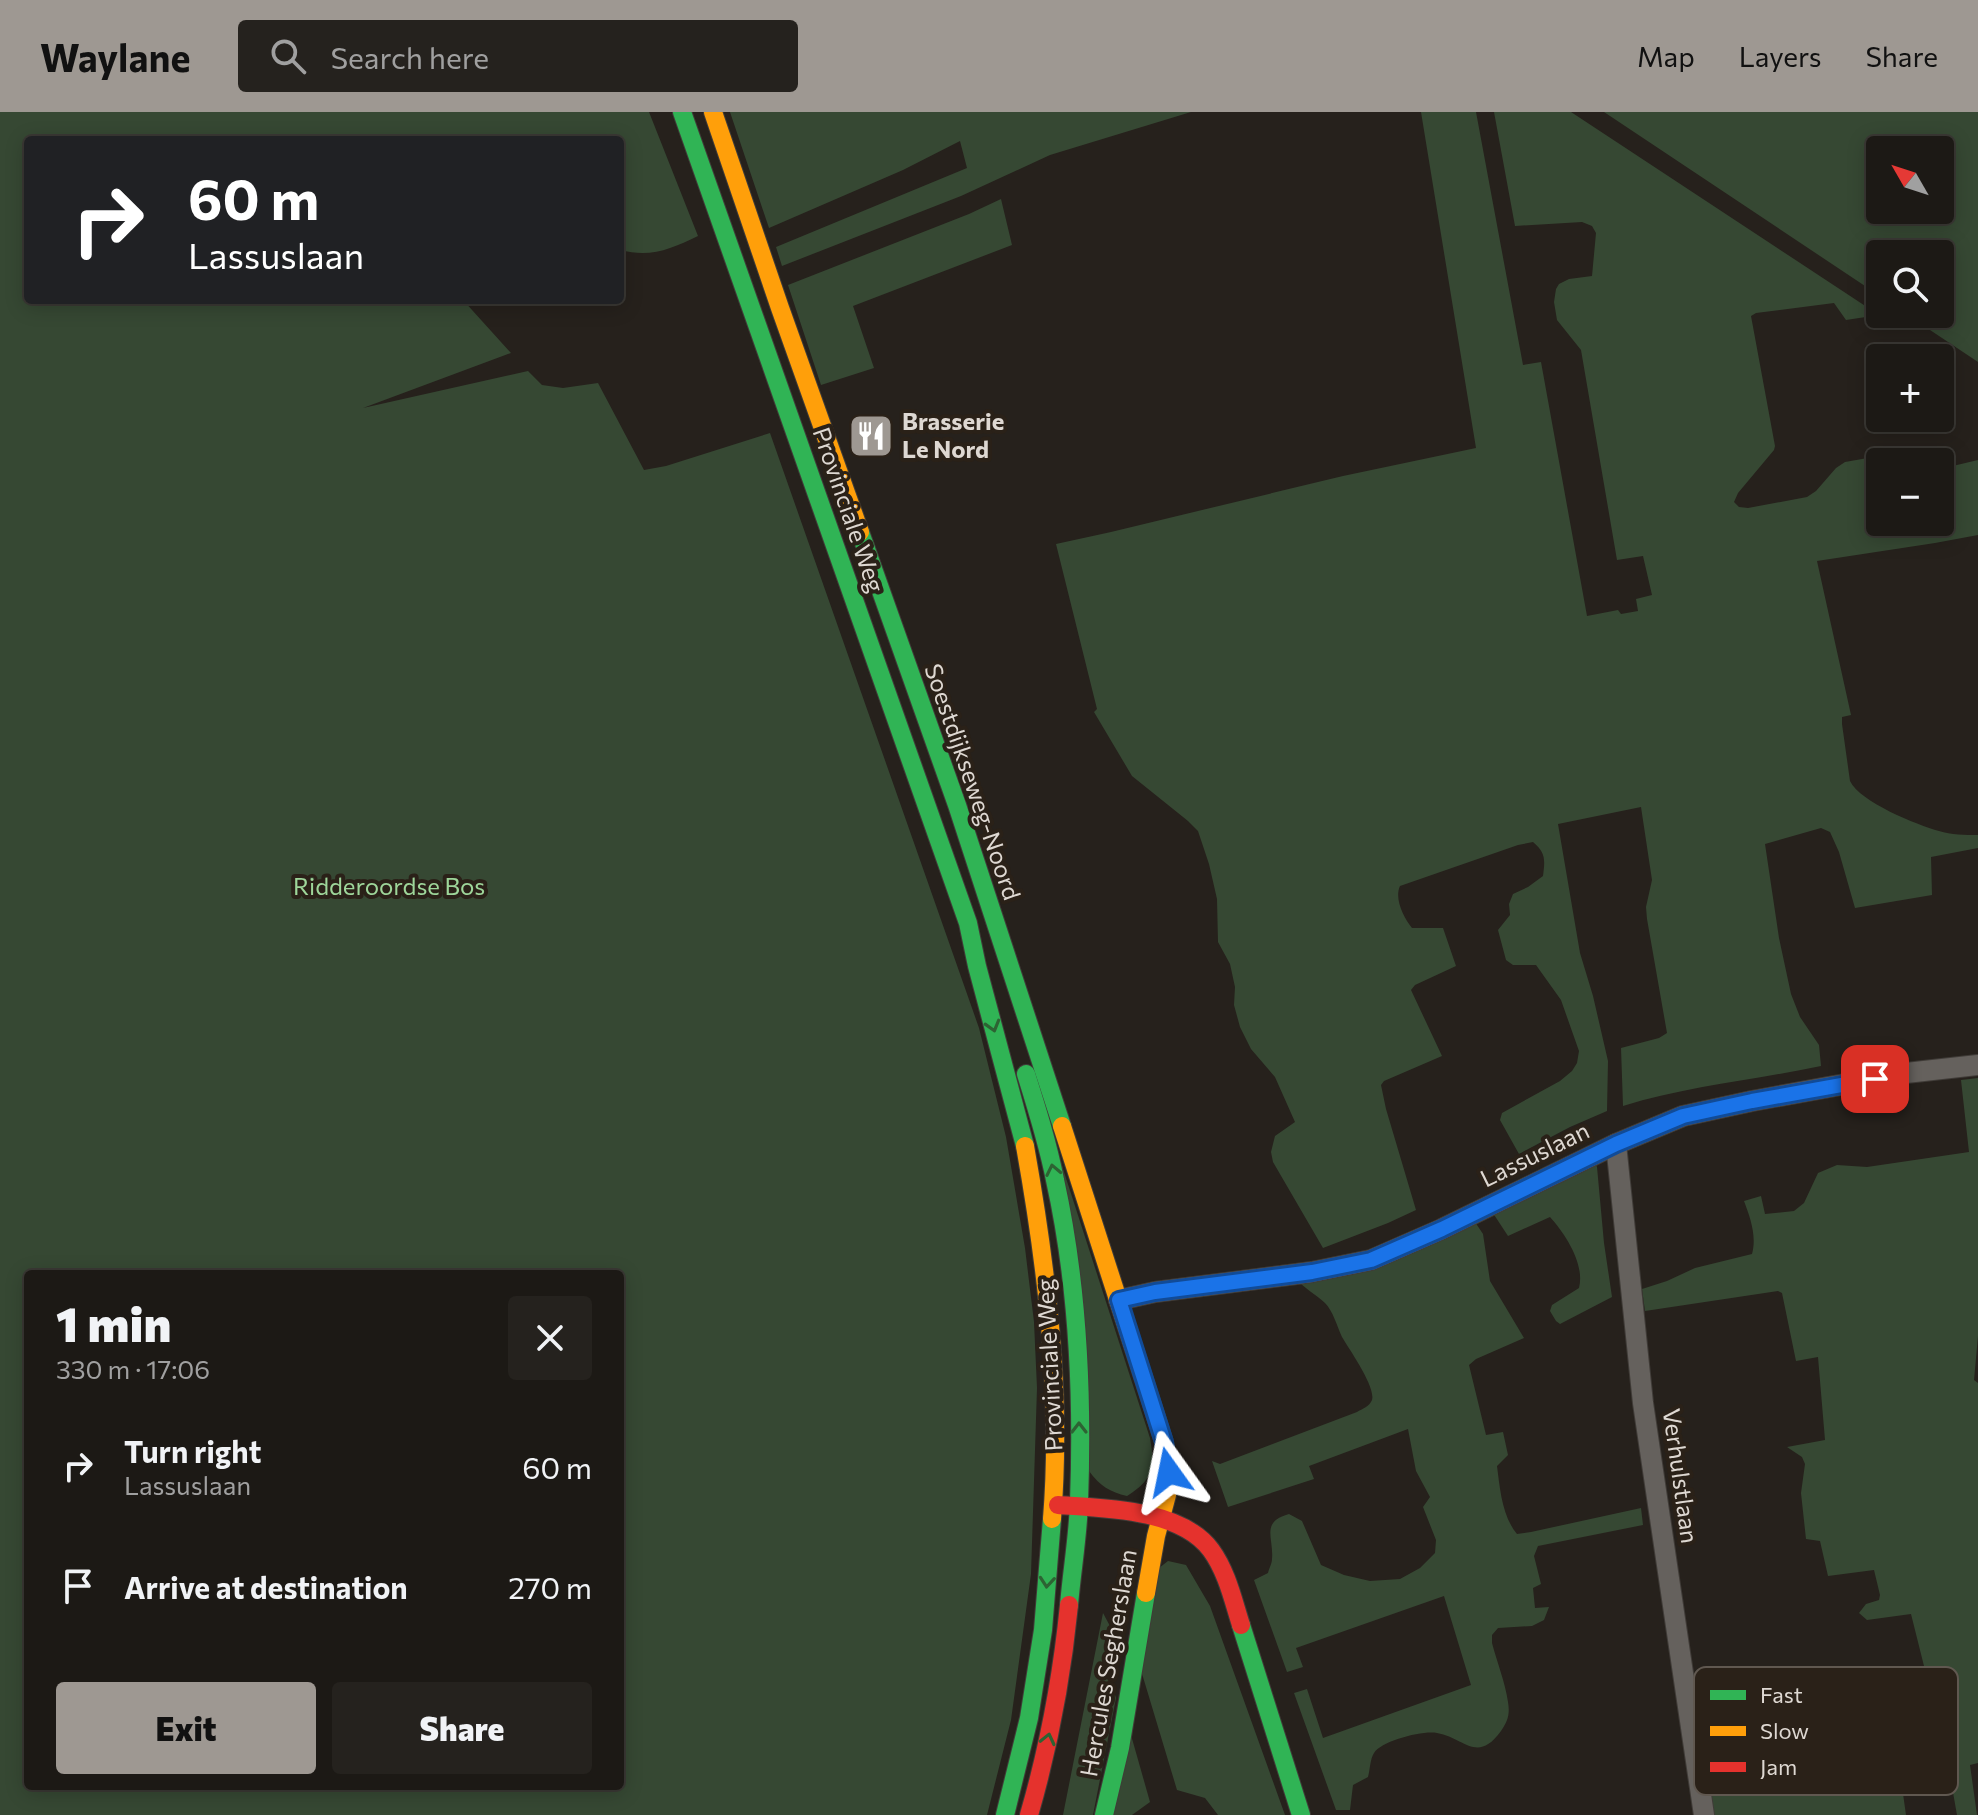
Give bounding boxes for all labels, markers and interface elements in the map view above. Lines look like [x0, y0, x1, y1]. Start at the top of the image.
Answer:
search box [238, 20, 798, 92]
text: Waylane [40, 33, 190, 80]
icon: search [266, 34, 310, 78]
text: Search here [330, 38, 489, 75]
text: Map [1637, 39, 1695, 73]
text: Layers [1739, 39, 1821, 73]
text: Share [1865, 39, 1938, 73]
north arrow [1866, 136, 1954, 224]
map controls [1866, 136, 1954, 536]
text: 60 m [188, 163, 319, 232]
icon: right [56, 168, 160, 272]
text: Lassuslaan [188, 232, 364, 276]
button: search [1866, 240, 1954, 328]
button: + [1866, 344, 1954, 432]
place label: Brasserie Le Nord [902, 406, 1004, 463]
restaurant icon: Brasserie Le Nord [847, 412, 895, 460]
street label: Provinciale Weg [808, 423, 891, 596]
button: − [1866, 448, 1954, 536]
street label: Soestdijkseweg-Noord [919, 660, 1027, 903]
park label: Ridderoordse Bos [293, 871, 485, 900]
one-way arrow [984, 1019, 1001, 1033]
pin [1841, 1045, 1909, 1113]
icon: arrive [1853, 1057, 1897, 1101]
street label: Lassuslaan [1475, 1115, 1593, 1192]
one-way arrow [1045, 1164, 1062, 1178]
street label: Provinciale Weg [1030, 1278, 1068, 1452]
text: 1 min [56, 1293, 171, 1352]
button: close [508, 1296, 592, 1380]
text: 330 m · 17:06 [56, 1353, 210, 1384]
street label: Verhulstlaan [1658, 1406, 1705, 1545]
one-way arrow [1071, 1421, 1088, 1434]
position arrow [1127, 1430, 1211, 1514]
text: Turn right [124, 1432, 261, 1469]
icon: right [56, 1444, 100, 1488]
text: 60 m [522, 1448, 592, 1485]
text: Lassuslaan [124, 1469, 251, 1500]
street label: Hercules Segherslaan [1073, 1547, 1142, 1779]
icon: arrive [56, 1564, 100, 1608]
text: Arrive at destination [124, 1568, 408, 1605]
text: 270 m [508, 1568, 592, 1605]
one-way arrow [1039, 1576, 1056, 1589]
legend [1694, 1667, 1958, 1795]
text: Fast [1760, 1681, 1803, 1708]
button: Exit [56, 1682, 316, 1774]
button: Share [332, 1682, 592, 1774]
text: Slow [1760, 1717, 1809, 1744]
one-way arrow [1039, 1733, 1056, 1747]
text: Jam [1760, 1753, 1797, 1780]

